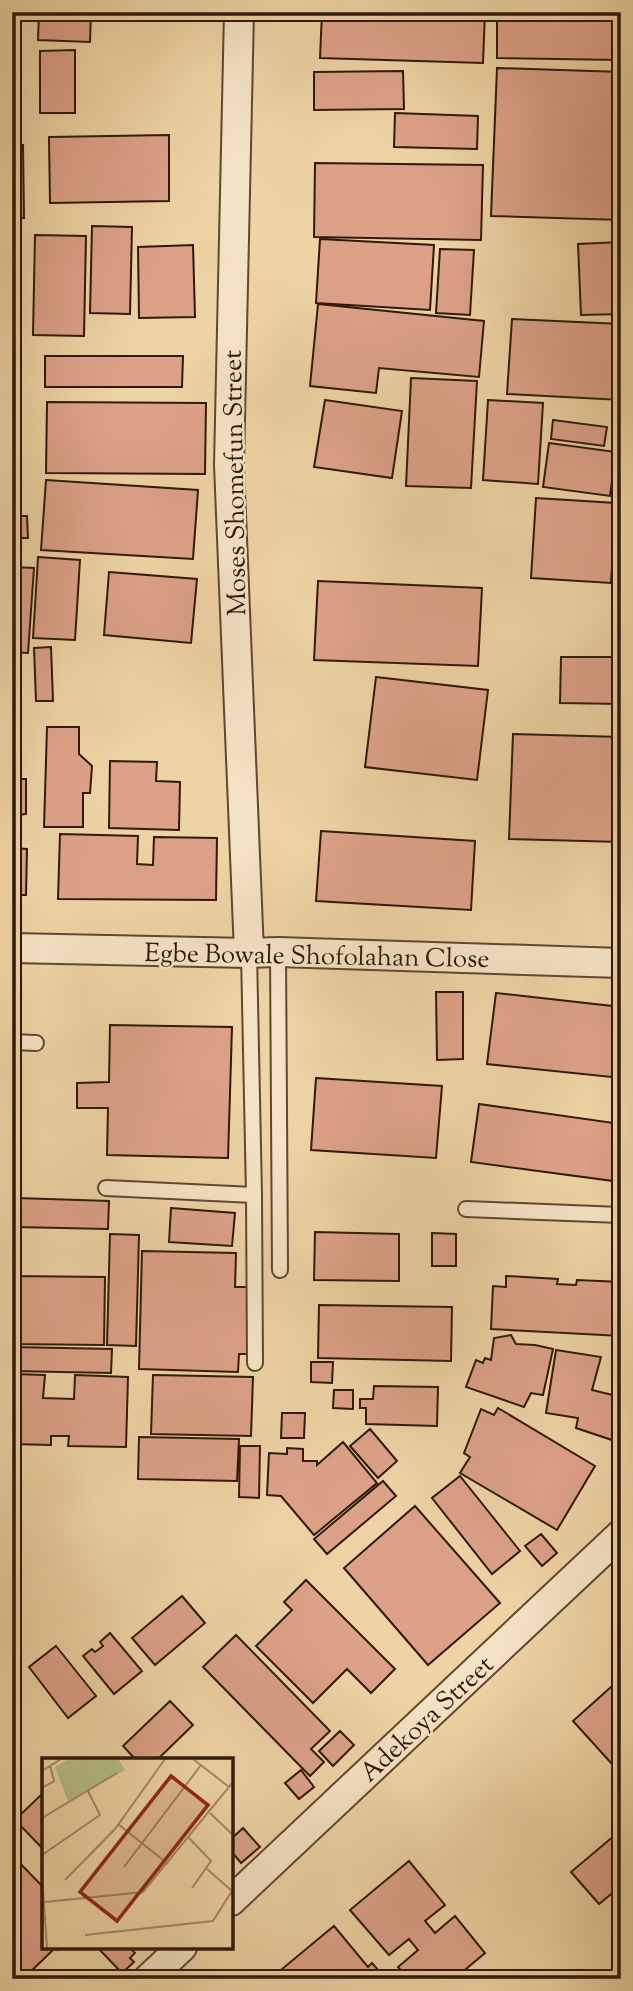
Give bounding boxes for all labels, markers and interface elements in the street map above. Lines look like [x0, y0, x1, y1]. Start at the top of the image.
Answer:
street label: Moses Shomefun Street [216, 350, 257, 616]
street label: Egbe Bowale Shofolahan Close [144, 936, 490, 979]
street label: Adekoya Street [353, 1648, 503, 1792]
inset map [42, 1758, 233, 1949]

